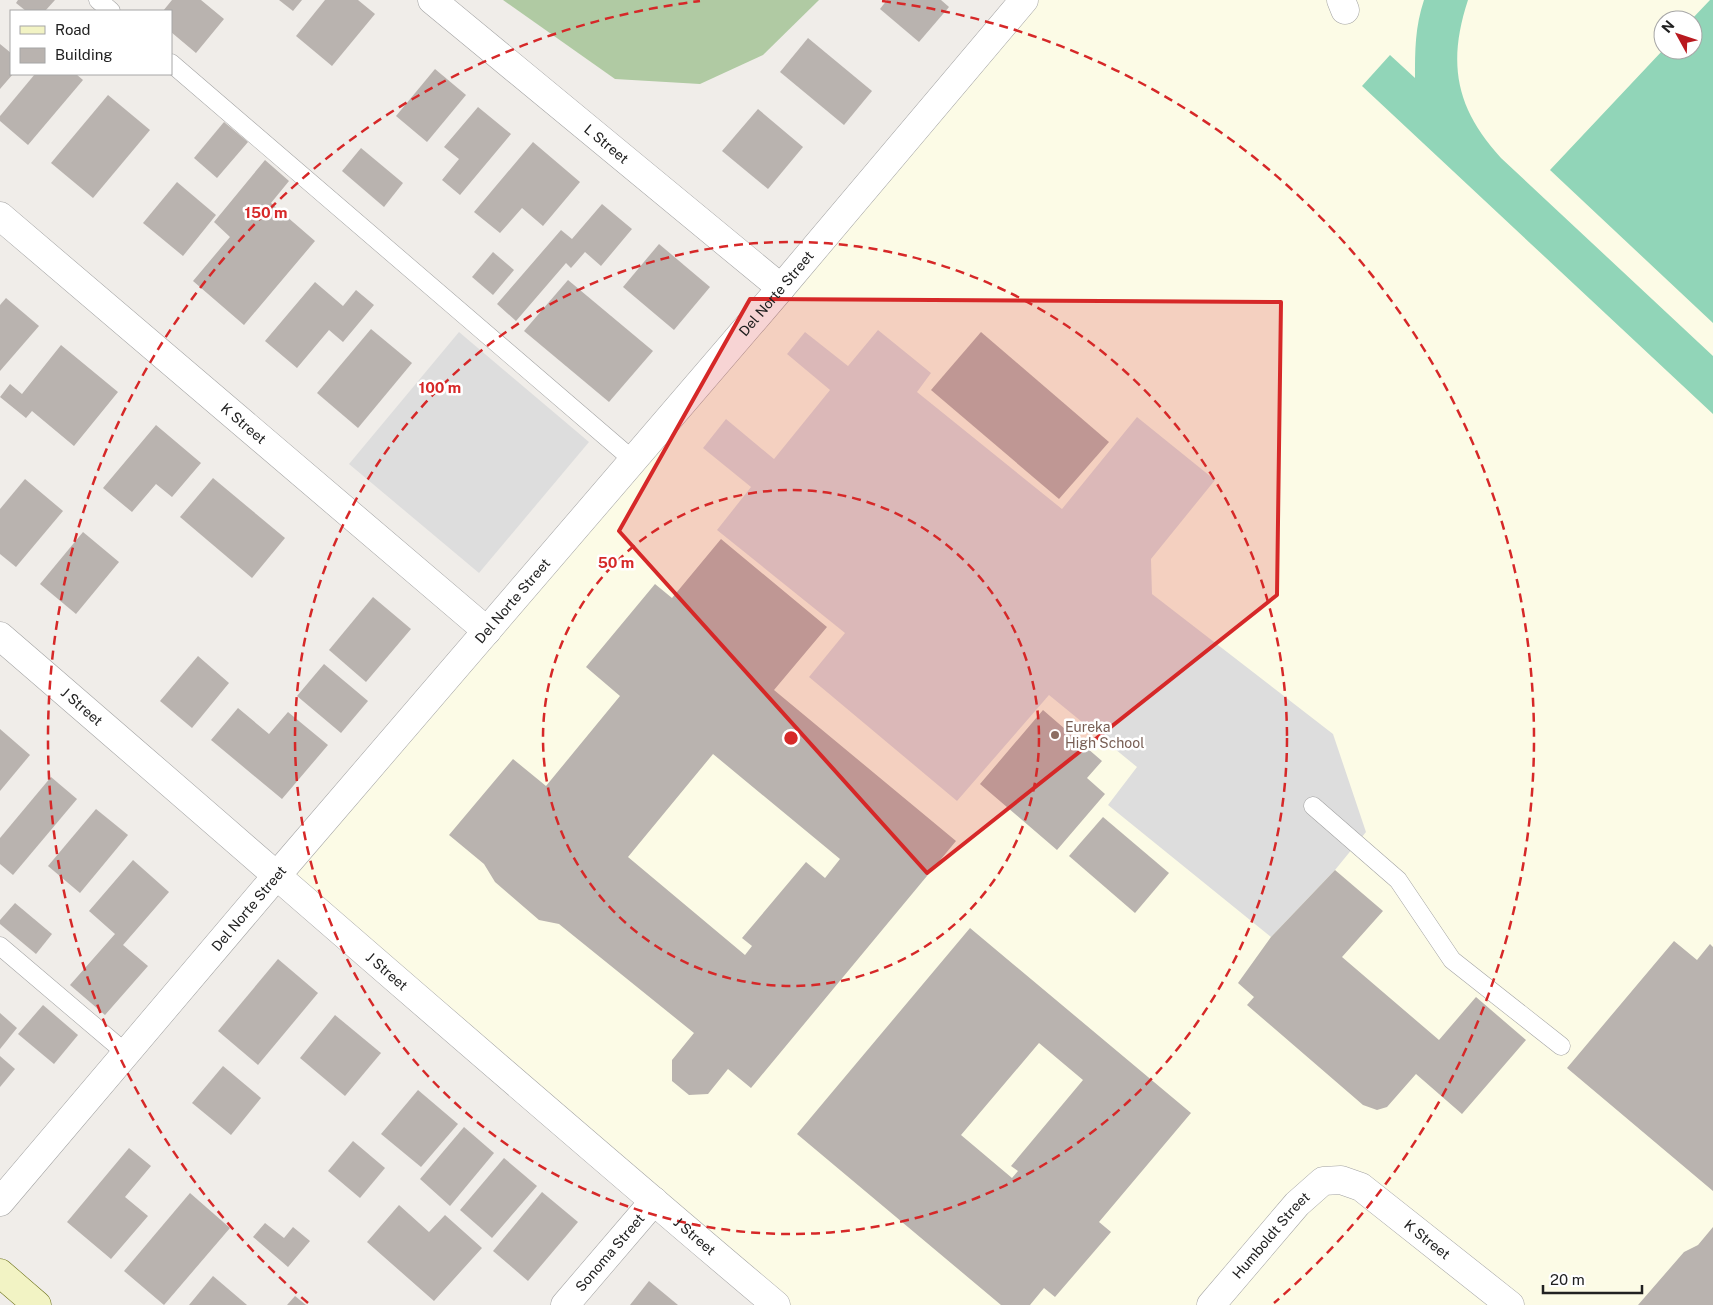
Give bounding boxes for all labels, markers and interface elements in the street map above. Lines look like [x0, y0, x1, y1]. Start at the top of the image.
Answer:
legend [10, 10, 172, 75]
north arrow [1653, 10, 1703, 60]
text: N [1658, 17, 1678, 36]
text: Road [55, 21, 91, 38]
text: Building [55, 46, 113, 63]
street label: L Street [581, 121, 632, 167]
text: 150 m [244, 204, 288, 221]
street label: Del Norte Street [736, 248, 817, 339]
text: 100 m [419, 379, 461, 396]
street label: K Street [218, 400, 269, 447]
text: 50 m [598, 554, 634, 571]
street label: Del Norte Street [472, 555, 553, 646]
street label: J Street [58, 684, 106, 729]
place label: Eureka High School [1065, 719, 1144, 751]
centre of rings [782, 729, 800, 747]
marker: Eureka High School [1049, 729, 1061, 741]
street label: Del Norte Street [208, 863, 289, 954]
street label: J Street [363, 949, 411, 994]
street label: Humboldt Street [1229, 1189, 1313, 1282]
street label: Sonoma Street [572, 1210, 648, 1295]
street label: J Street [671, 1214, 719, 1258]
street label: K Street [1401, 1216, 1453, 1262]
scale bar [1543, 1262, 1642, 1294]
text: 20 m [1550, 1271, 1585, 1288]

